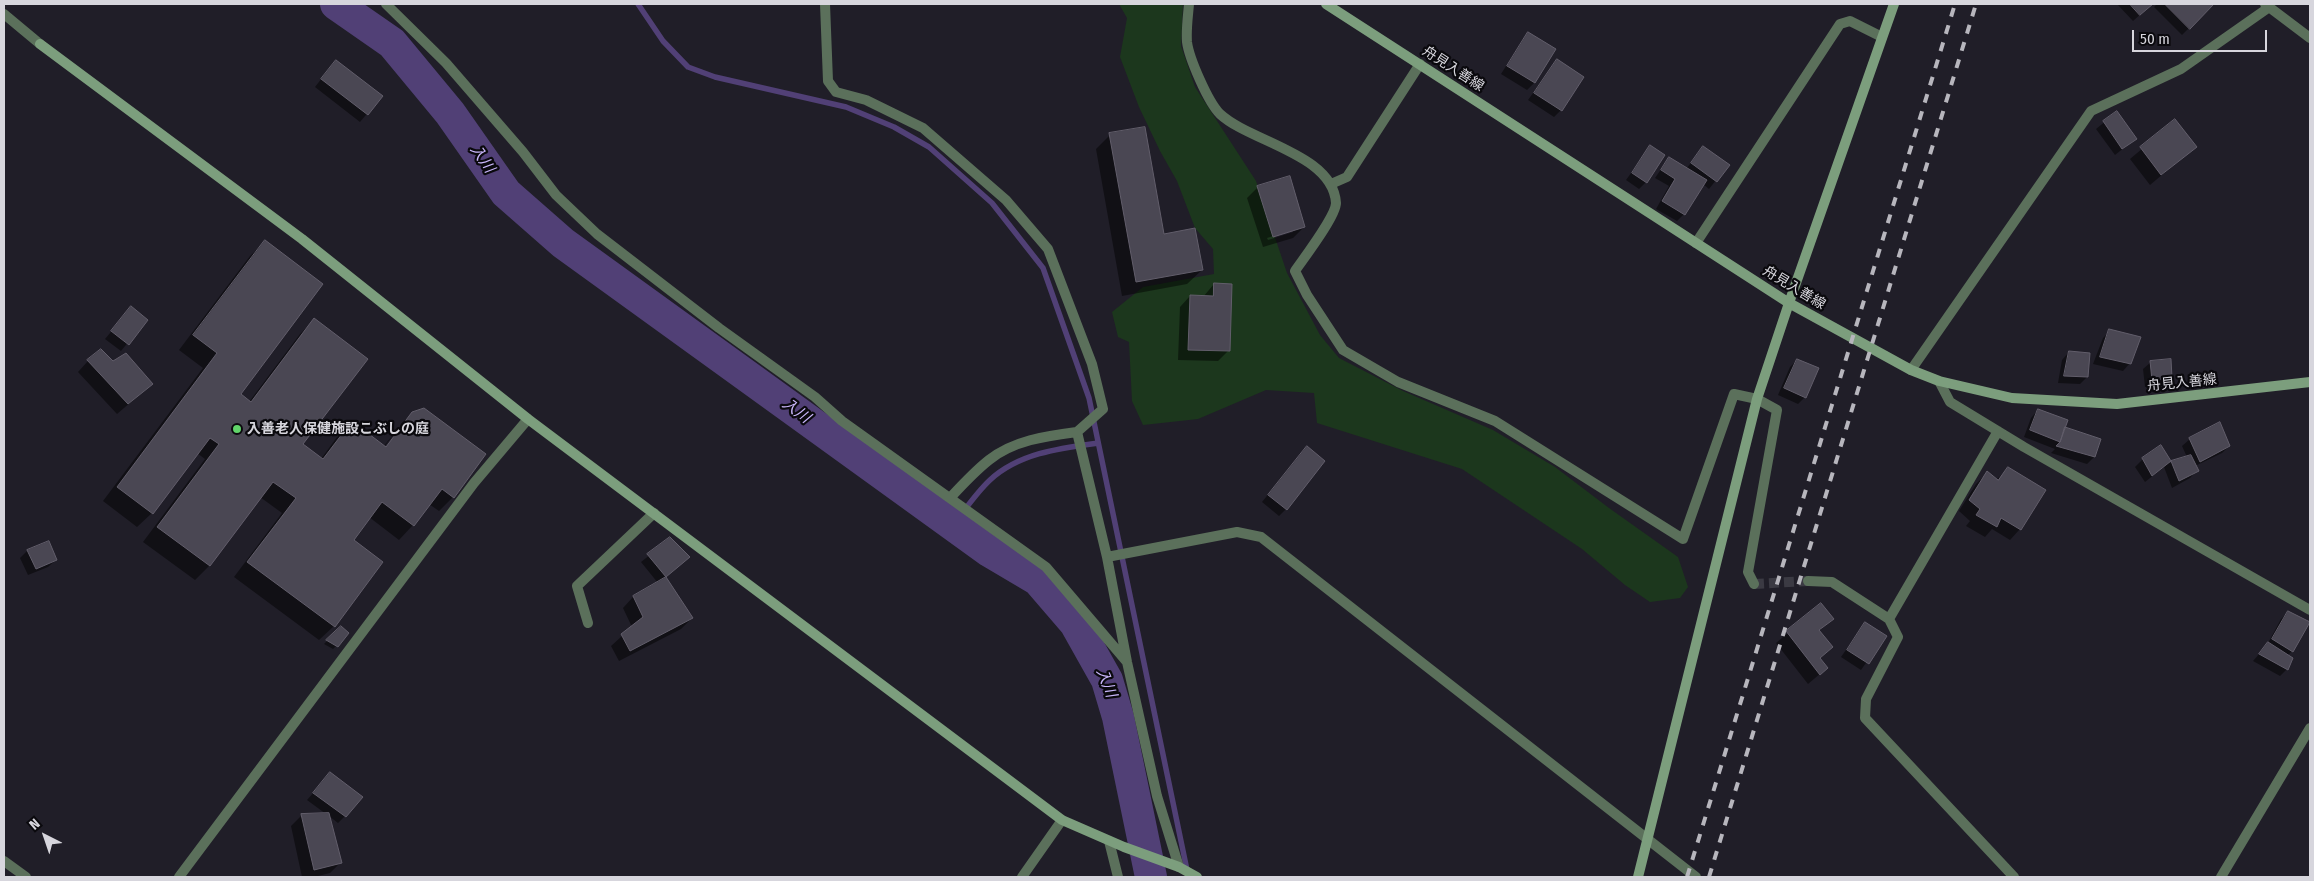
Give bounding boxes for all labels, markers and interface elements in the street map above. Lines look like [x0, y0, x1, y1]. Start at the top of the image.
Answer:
scale bar [2134, 20, 2269, 52]
text: 50 m [2140, 30, 2170, 48]
street label: 舟見入善線 [1419, 43, 1487, 95]
water label: 入川 [466, 142, 498, 176]
street label: 舟見入善線 [1760, 263, 1828, 313]
street label: 舟見入善線 [2146, 371, 2218, 395]
water label: 入川 [779, 395, 813, 427]
place label: 入善老人保健施設こぶしの庭 [247, 421, 429, 437]
marker: 入善老人保健施設こぶしの庭 [231, 423, 243, 435]
water label: 入川 [1092, 666, 1120, 700]
north arrow [20, 811, 70, 861]
text: N [26, 815, 44, 833]

